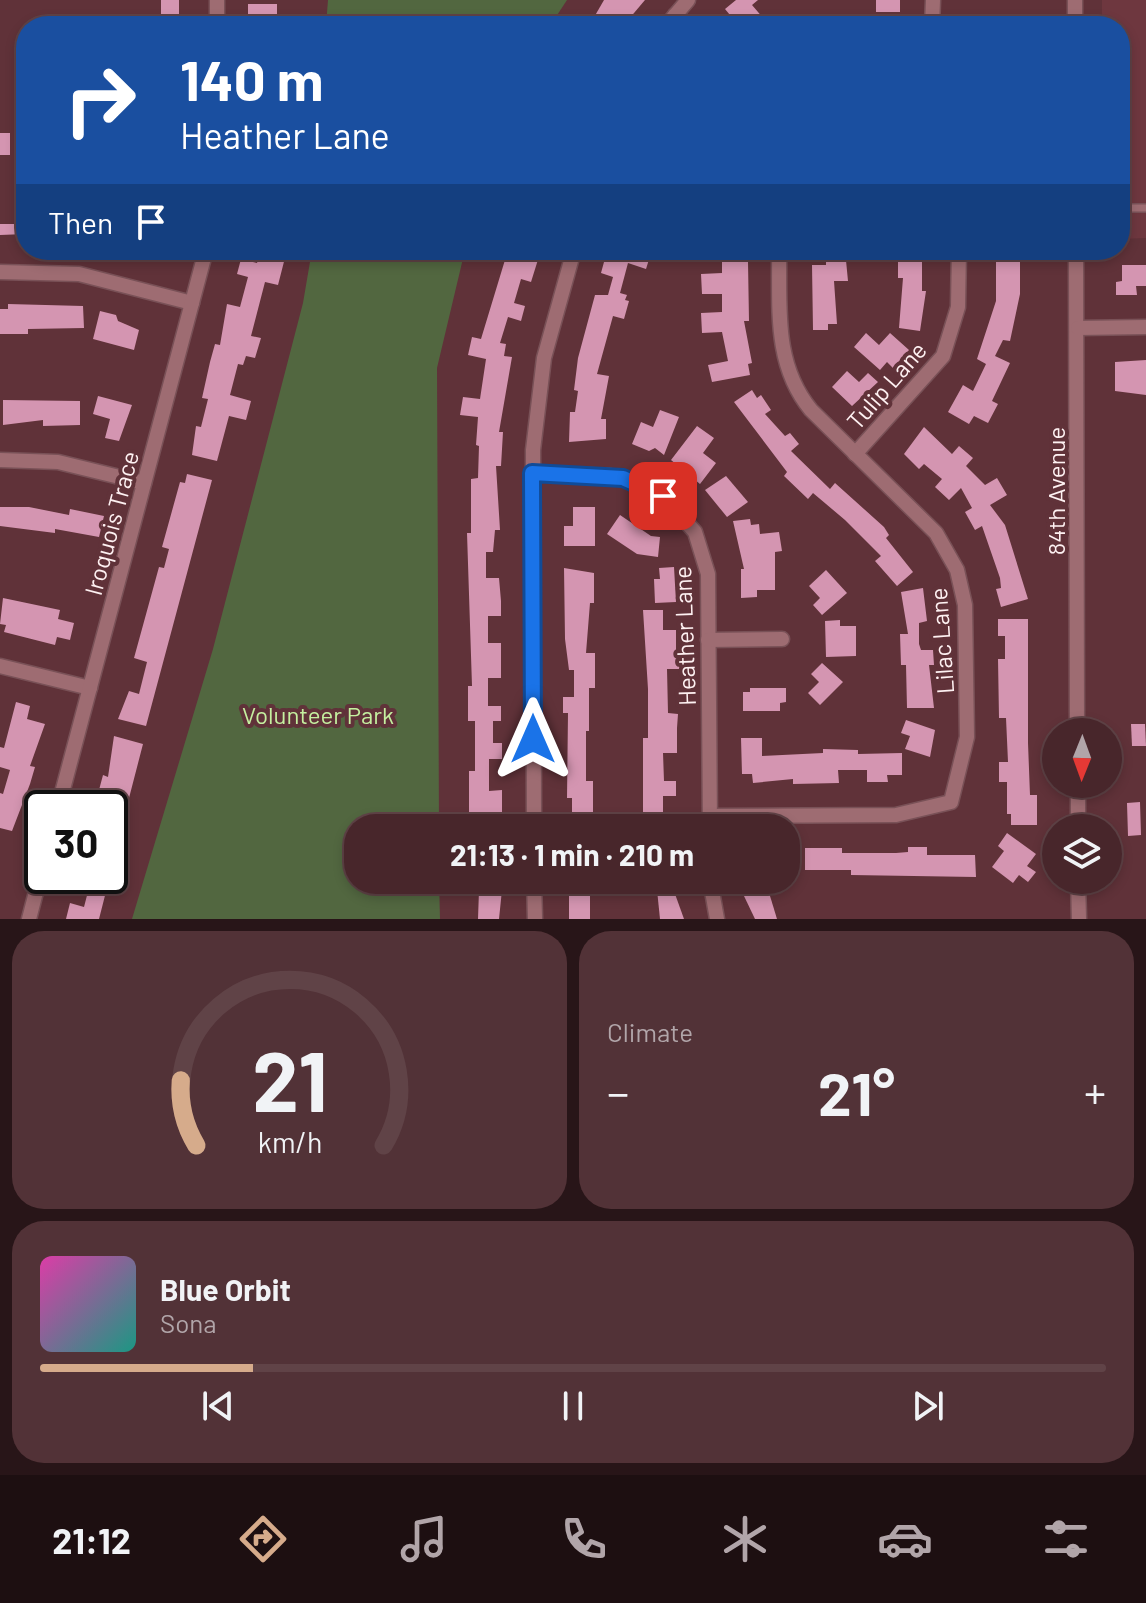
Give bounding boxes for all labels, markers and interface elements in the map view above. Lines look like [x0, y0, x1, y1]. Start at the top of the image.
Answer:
text: 140 m [180, 45, 324, 112]
icon: right [48, 48, 152, 152]
text: Heather Lane [180, 113, 390, 156]
icon: arrive [129, 200, 173, 244]
text: Then [48, 204, 113, 240]
street label: Tulip Lane [840, 335, 932, 435]
street label: 84th Avenue [1041, 427, 1070, 555]
street label: Iroquois Trace [78, 448, 144, 598]
pin [629, 462, 697, 530]
icon: arrive [641, 474, 685, 518]
street label: Heather Lane [667, 566, 701, 706]
street label: Lilac Lane [923, 587, 959, 695]
position arrow [491, 697, 575, 781]
park label: Volunteer Park [242, 700, 394, 729]
north arrow [1042, 718, 1122, 798]
map controls [1042, 718, 1122, 894]
speed limit sign: 30 [24, 790, 128, 894]
button: layers [1042, 814, 1122, 894]
text: 21:13 · 1 min · 210 m [450, 836, 694, 872]
text: Climate [607, 1016, 693, 1047]
text: 21 [252, 1029, 327, 1129]
text: 21° [818, 1056, 895, 1128]
text: − [607, 1065, 629, 1118]
text: + [1084, 1065, 1106, 1118]
text: km/h [257, 1124, 322, 1159]
text: Blue Orbit [160, 1271, 291, 1307]
text: Sona [160, 1307, 217, 1338]
icon: previous [196, 1384, 240, 1428]
icon: pause [551, 1384, 595, 1428]
icon: next [906, 1384, 950, 1428]
icon: directions [235, 1511, 291, 1567]
icon: music [396, 1511, 452, 1567]
icon: phone [556, 1511, 612, 1567]
icon: climate [717, 1511, 773, 1567]
icon: car [877, 1511, 933, 1567]
icon: filters [1038, 1511, 1094, 1567]
text: 21:12 [52, 1518, 131, 1561]

